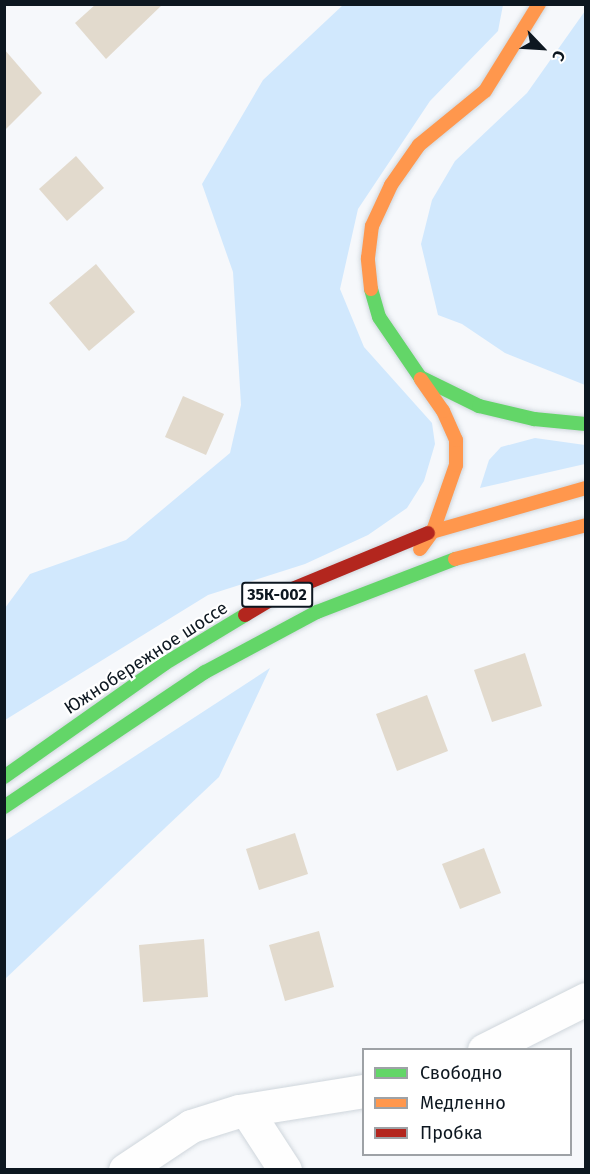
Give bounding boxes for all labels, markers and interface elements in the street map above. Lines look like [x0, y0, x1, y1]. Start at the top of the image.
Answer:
north arrow [512, 18, 572, 78]
text: С [548, 48, 569, 64]
road number: 35К-002 [241, 582, 313, 608]
street label: Южнобережное шоссе [60, 597, 232, 719]
legend [362, 1048, 572, 1156]
text: Свободно [420, 1062, 502, 1084]
text: Медленно [420, 1092, 506, 1114]
text: Пробка [420, 1122, 483, 1144]

